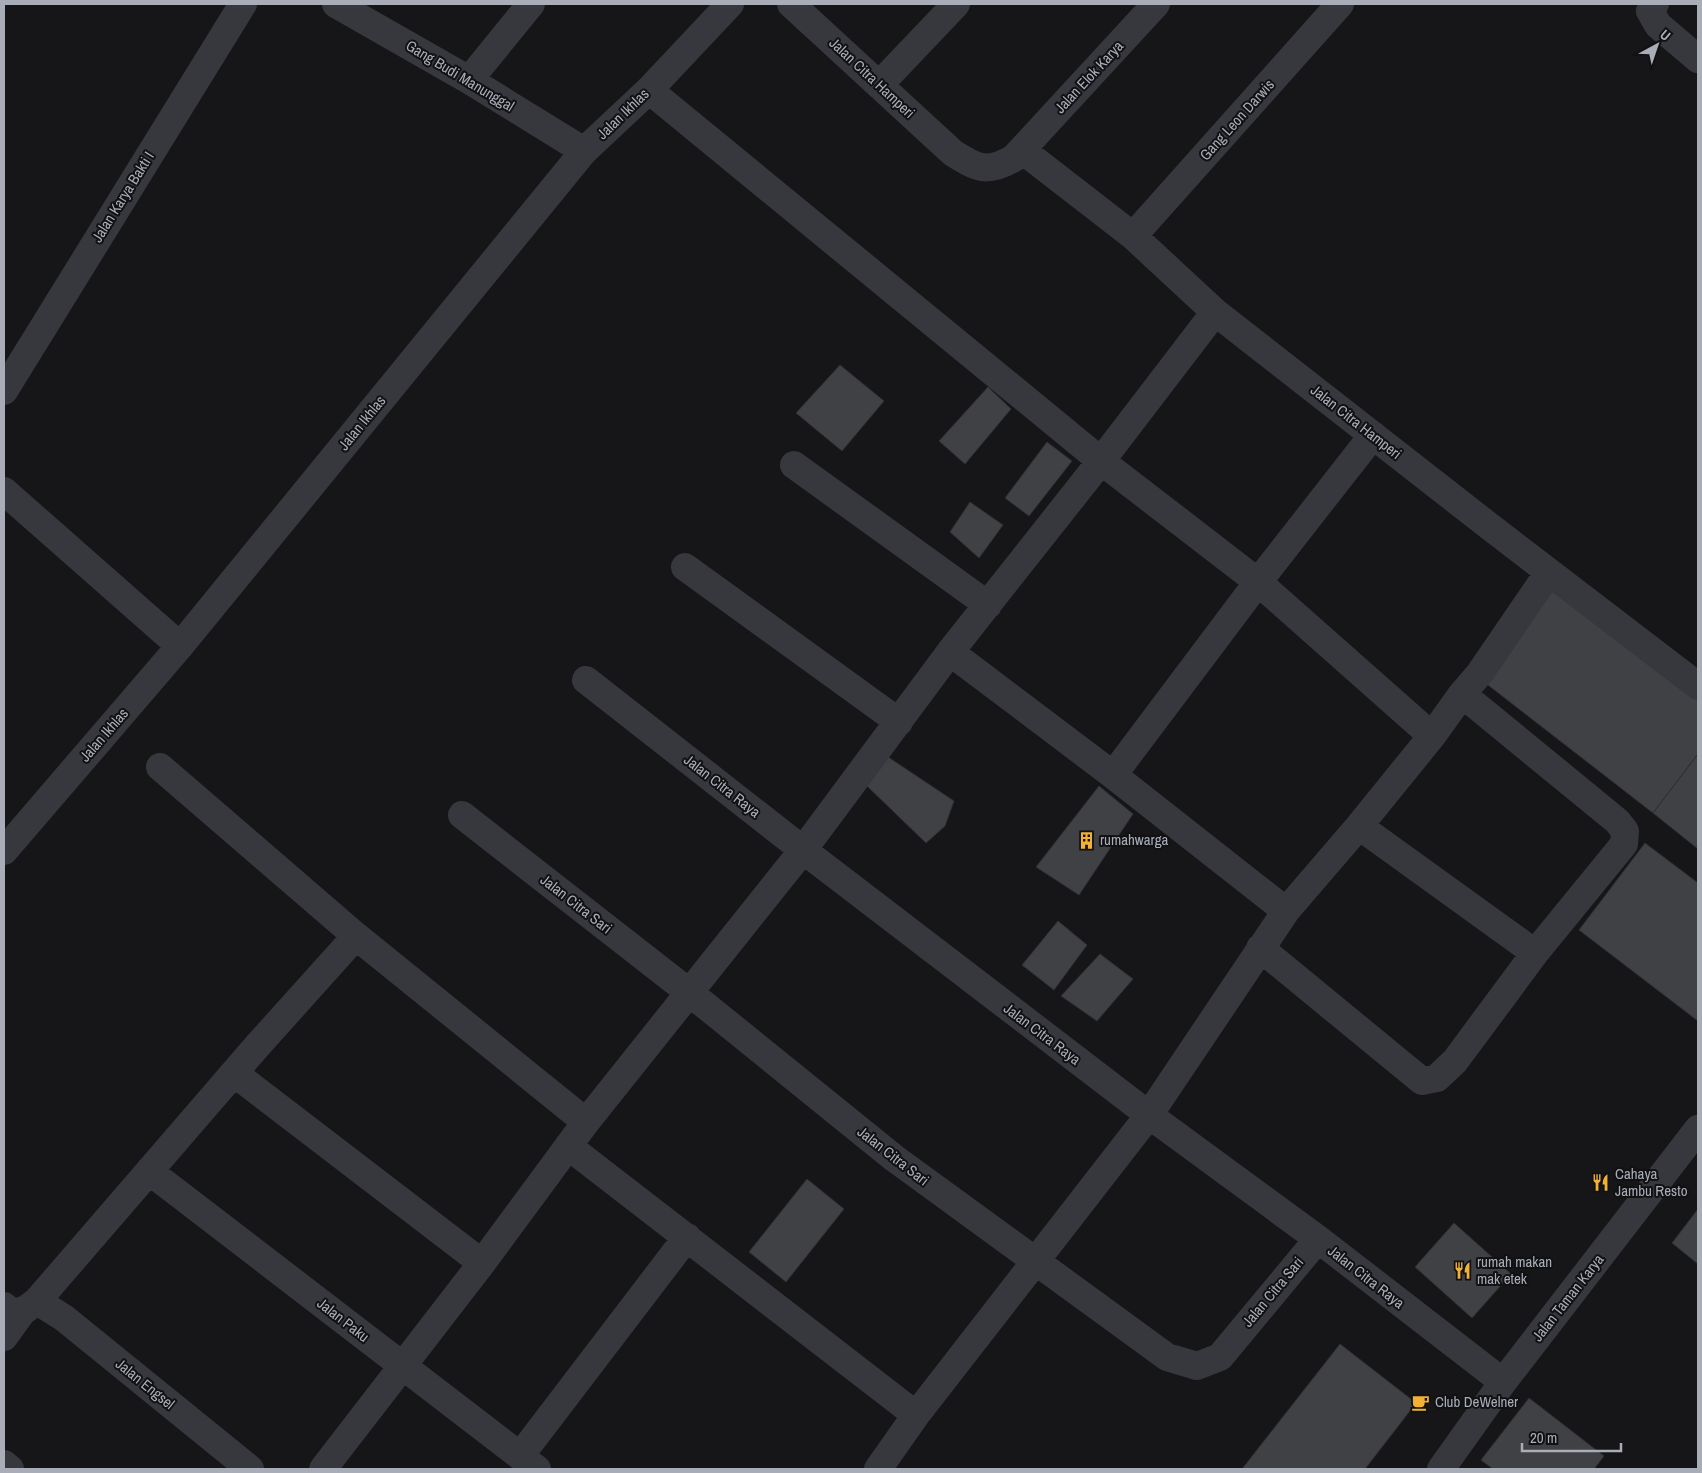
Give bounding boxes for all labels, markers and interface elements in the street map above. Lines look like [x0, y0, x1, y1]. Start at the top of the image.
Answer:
north arrow [1632, 20, 1682, 70]
text: U [1656, 25, 1674, 45]
street label: Jalan Citra Hamperi [825, 32, 920, 123]
street label: Gang Budi Manunggal [402, 35, 518, 116]
street label: Jalan Elok Karya [1049, 36, 1128, 118]
street label: Gang Leon Darwis [1195, 75, 1279, 165]
street label: Jalan Ikhlas [592, 84, 653, 144]
street label: Jalan Karya Bakti I [86, 147, 159, 246]
street label: Jalan Citra Hamperi [1306, 379, 1406, 464]
street label: Jalan Ikhlas [333, 391, 390, 455]
street label: Jalan Ikhlas [74, 703, 133, 766]
street label: Jalan Citra Raya [680, 749, 765, 822]
place label: rumahwarga [1100, 829, 1169, 850]
building icon: rumahwarga [1076, 830, 1096, 850]
street label: Jalan Citra Sari [536, 869, 616, 938]
street label: Jalan Citra Raya [999, 998, 1085, 1070]
street label: Jalan Citra Sari [853, 1121, 933, 1190]
place label: Cahaya Jambu Resto [1615, 1163, 1688, 1201]
restaurant icon: Cahaya Jambu Resto [1591, 1173, 1611, 1193]
street label: Jalan Citra Raya [1324, 1240, 1409, 1313]
street label: Jalan Taman Karya [1527, 1250, 1608, 1346]
place label: rumah makan mak etek [1477, 1251, 1552, 1289]
street label: Jalan Citra Sari [1237, 1252, 1308, 1331]
restaurant icon: rumah makan mak etek [1453, 1261, 1473, 1281]
street label: Jalan Paku [313, 1293, 374, 1347]
street label: Jalan Engsel [111, 1353, 179, 1414]
place label: Club DeWelner [1435, 1391, 1518, 1412]
cafe icon: Club DeWelner [1411, 1392, 1431, 1412]
scale bar [1522, 1420, 1621, 1452]
text: 20 m [1530, 1427, 1557, 1448]

